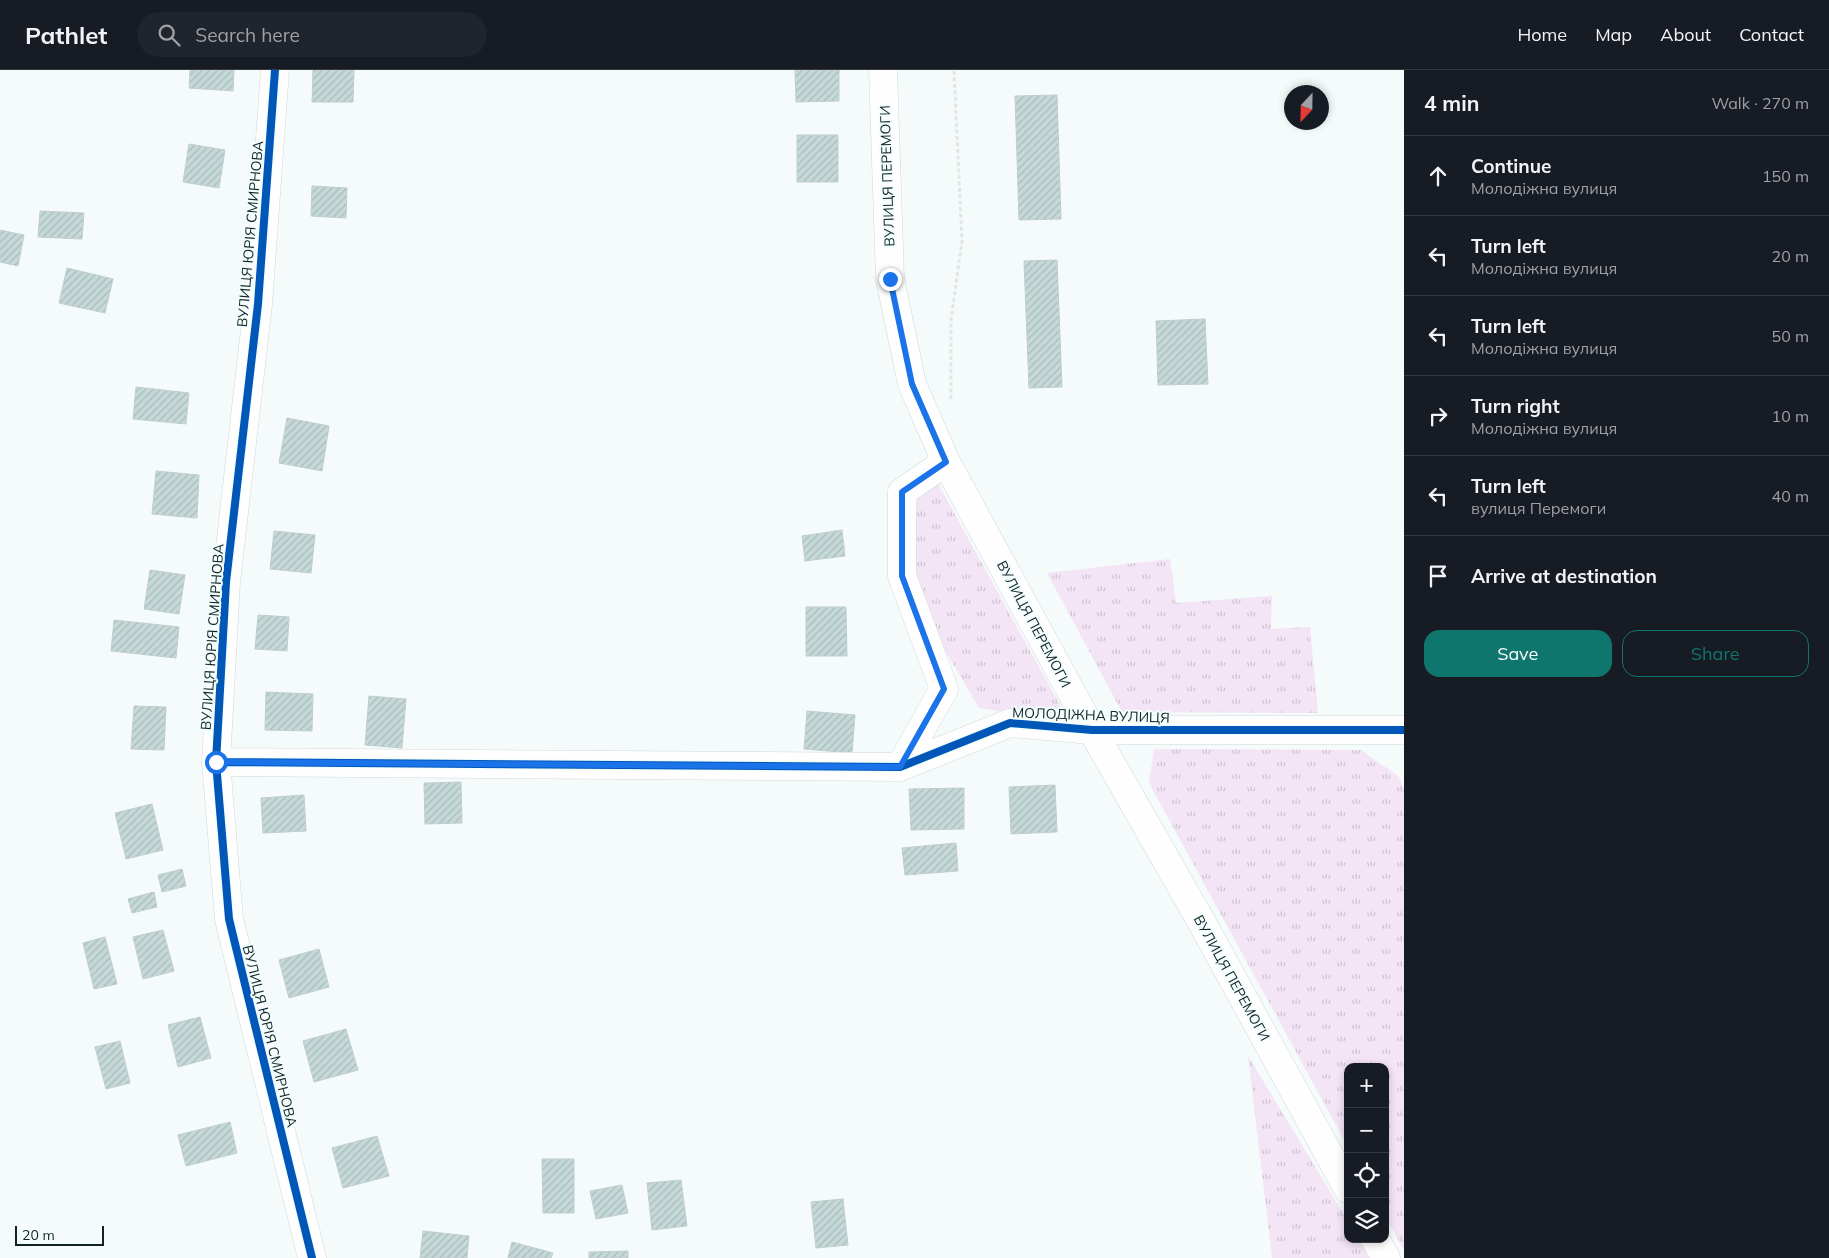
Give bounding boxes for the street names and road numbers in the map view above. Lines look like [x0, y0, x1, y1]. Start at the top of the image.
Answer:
street label: ВУЛИЦЯ ПЕРЕМОГИ [876, 105, 898, 247]
street label: ВУЛИЦЯ ЮРІЯ СМИРНОВА [233, 139, 267, 328]
street label: ВУЛИЦЯ ЮРІЯ СМИРНОВА [196, 542, 228, 731]
street label: ВУЛИЦЯ ПЕРЕМОГИ [993, 557, 1075, 691]
street label: МОЛОДІЖНА ВУЛИЦЯ [1012, 703, 1170, 727]
street label: ВУЛИЦЯ ПЕРЕМОГИ [1190, 912, 1274, 1044]
street label: ВУЛИЦЯ ЮРІЯ СМИРНОВА [239, 943, 302, 1130]

